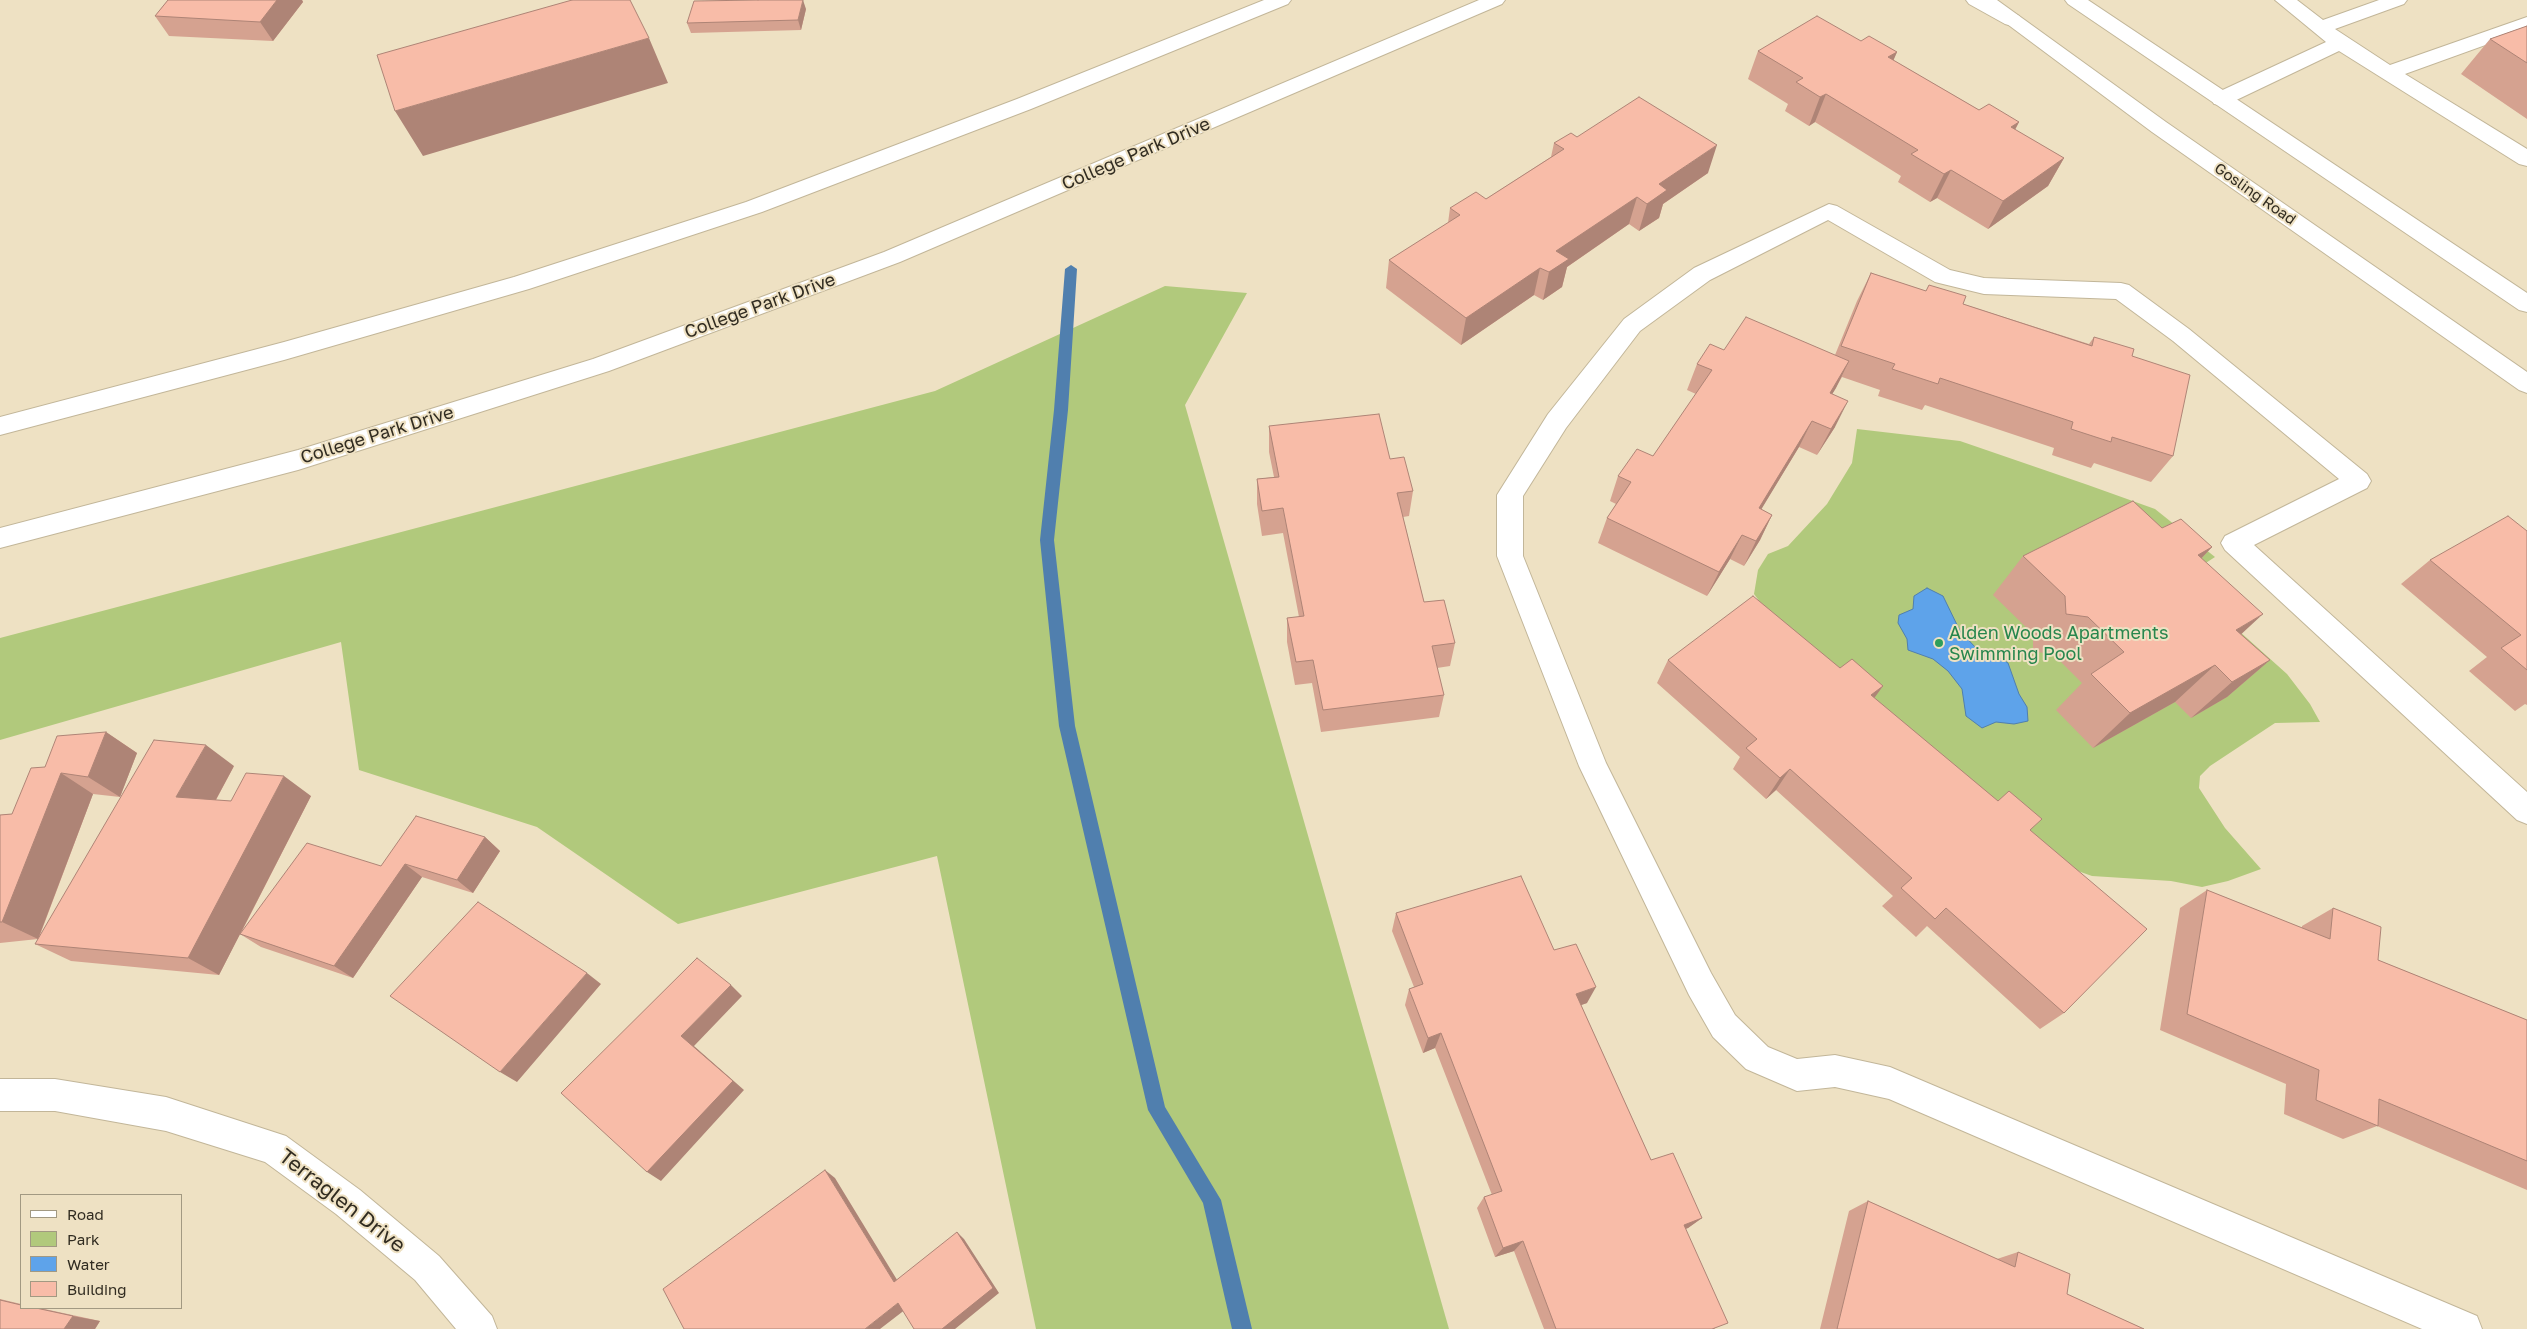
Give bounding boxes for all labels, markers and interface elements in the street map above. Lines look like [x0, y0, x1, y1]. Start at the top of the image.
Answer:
street label: College Park Drive [1059, 113, 1213, 195]
street label: Gosling Road [2211, 159, 2299, 229]
street label: College Park Drive [682, 269, 838, 343]
street label: College Park Drive [298, 401, 456, 469]
place label: Alden Woods Apartments Swimming Pool [1949, 622, 2169, 664]
marker: Alden Woods Apartments Swimming Pool [1933, 637, 1945, 649]
street label: Terraglen Drive [274, 1144, 410, 1258]
legend [20, 1194, 182, 1309]
text: Road [67, 1205, 104, 1223]
text: Park [67, 1230, 99, 1248]
text: Water [67, 1255, 110, 1273]
text: Building [67, 1280, 127, 1298]

